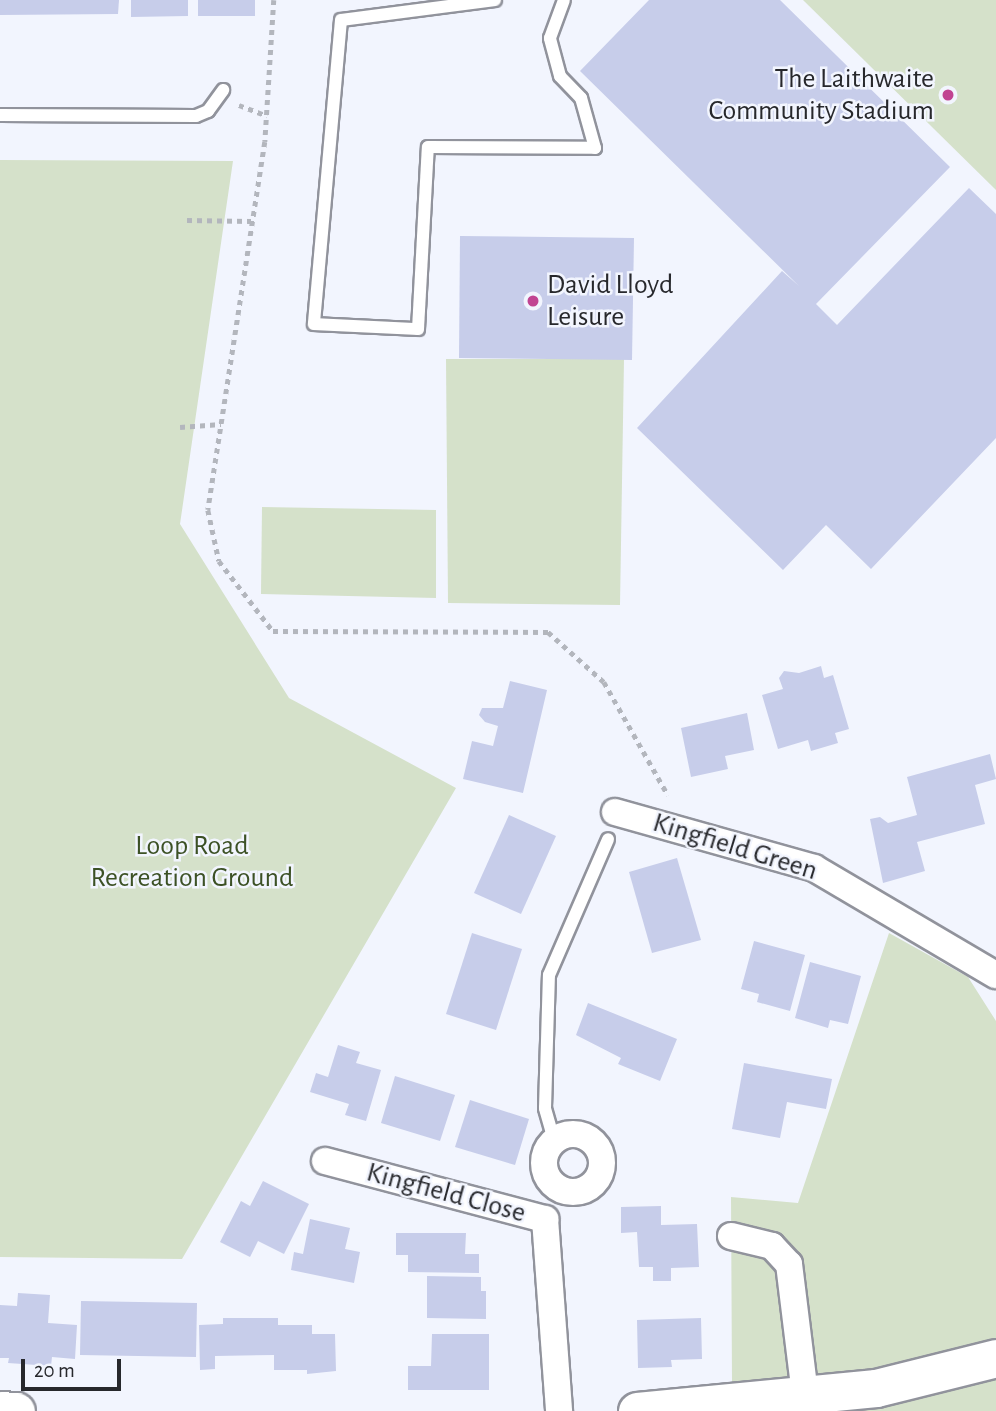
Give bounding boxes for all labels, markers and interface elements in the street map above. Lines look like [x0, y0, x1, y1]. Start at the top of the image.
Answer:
place label: The Laithwaite Community Stadium [709, 62, 934, 128]
marker: The Laithwaite Community Stadium [940, 87, 956, 103]
place label: David Lloyd Leisure [547, 268, 673, 334]
marker: David Lloyd Leisure [525, 293, 541, 309]
street label: Kingfield Green [649, 806, 821, 888]
park label: Loop Road Recreation Ground [90, 829, 294, 895]
street label: Kingfield Close [363, 1156, 529, 1230]
scale bar [24, 1344, 124, 1388]
text: 20 m [34, 1360, 75, 1381]

